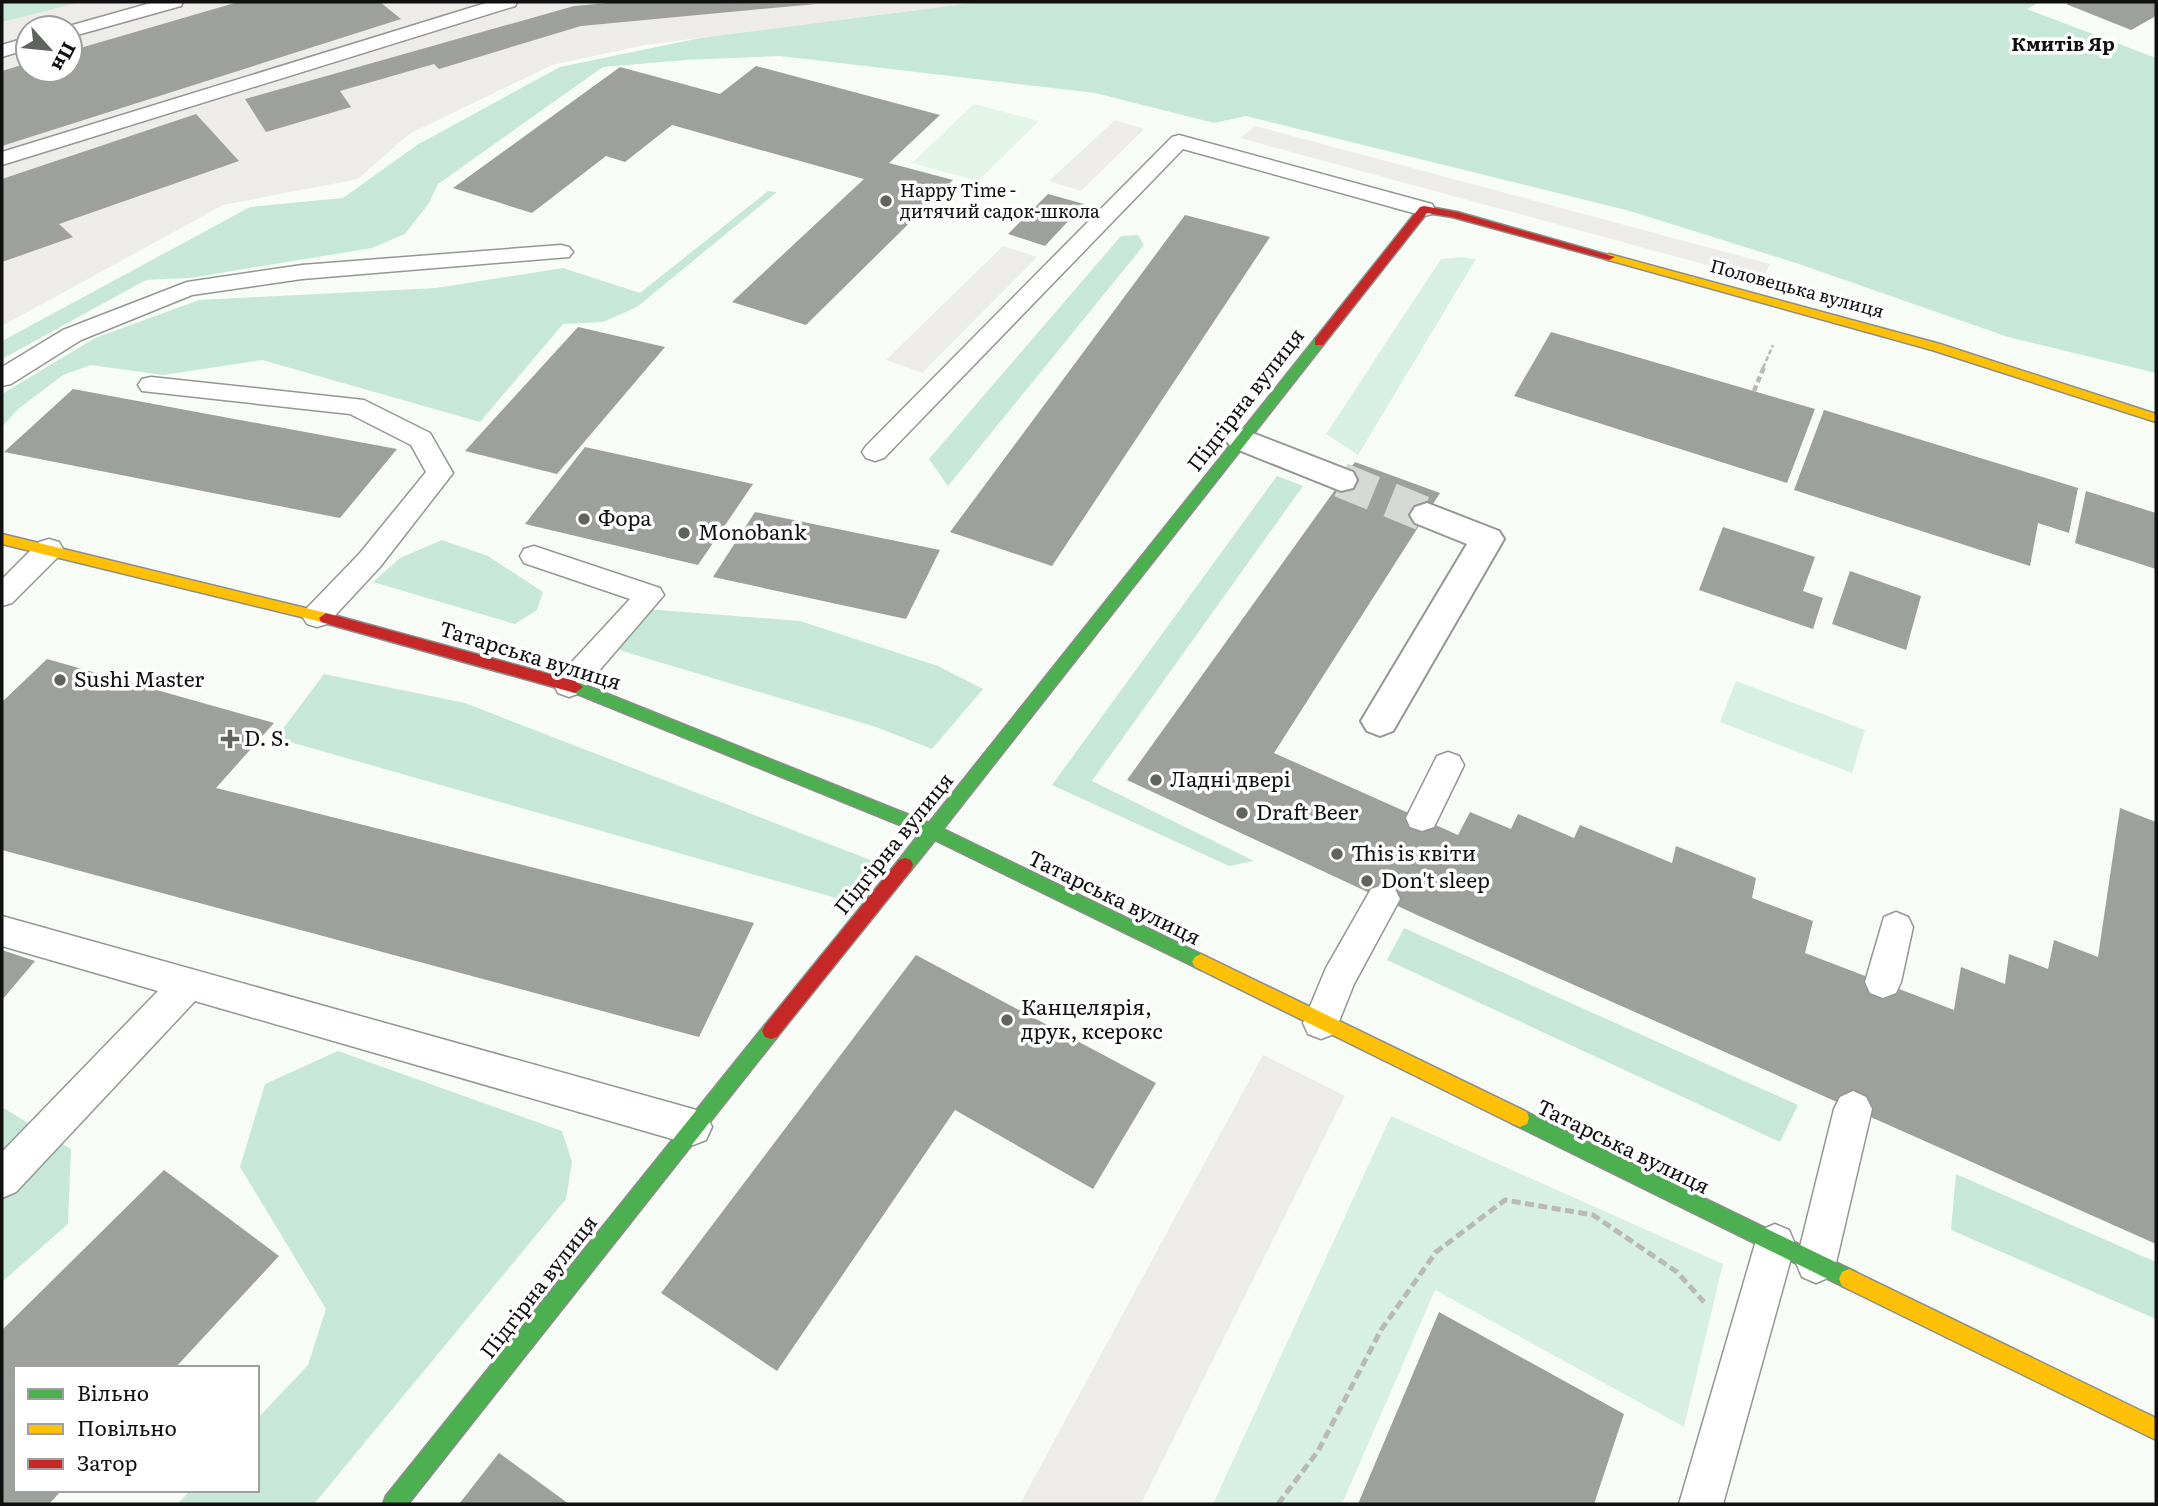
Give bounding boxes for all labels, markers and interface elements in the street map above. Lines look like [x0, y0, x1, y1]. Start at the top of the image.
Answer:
north arrow [14, 14, 84, 84]
district label: Кмитів Яр [2011, 29, 2115, 57]
text: Пн [46, 38, 84, 77]
place label: Happy Time - дитячий садок-школа [900, 176, 1100, 224]
marker: Happy Time - дитячий садок-школа [878, 193, 894, 209]
street label: Половецька вулиця [1707, 251, 1887, 324]
street label: Підгірна вулиця [1178, 320, 1310, 477]
place label: Фора [598, 501, 652, 532]
marker: Фора [576, 511, 592, 527]
place label: Monobank [698, 515, 807, 546]
marker: Monobank [676, 525, 692, 541]
street label: Татарська вулиця [436, 611, 626, 696]
place label: Sushi Master [74, 662, 204, 693]
marker: Sushi Master [52, 672, 68, 688]
place label: D. S. [244, 721, 290, 752]
marker: D. S. [222, 731, 238, 747]
place label: Ладні двері [1170, 762, 1291, 793]
street label: Підгірна вулиця [825, 765, 959, 920]
marker: Ладні двері [1148, 772, 1164, 788]
place label: Draft Beer [1256, 795, 1358, 826]
marker: Draft Beer [1234, 805, 1250, 821]
place label: This is квіти [1351, 836, 1476, 867]
street label: Татарська вулиця [1023, 840, 1207, 951]
marker: This is квіти [1329, 846, 1345, 862]
place label: Don't sleep [1381, 863, 1490, 894]
marker: Don't sleep [1359, 873, 1375, 889]
place label: Канцелярія, друк, ксерокс [1021, 990, 1163, 1045]
marker: Канцелярія, друк, ксерокс [999, 1012, 1015, 1028]
street label: Татарська вулиця [1532, 1089, 1716, 1200]
street label: Підгірна вулиця [471, 1207, 603, 1364]
legend [14, 1366, 259, 1492]
text: Вільно [77, 1376, 149, 1407]
text: Повільно [77, 1411, 177, 1442]
text: Затор [77, 1446, 137, 1477]

